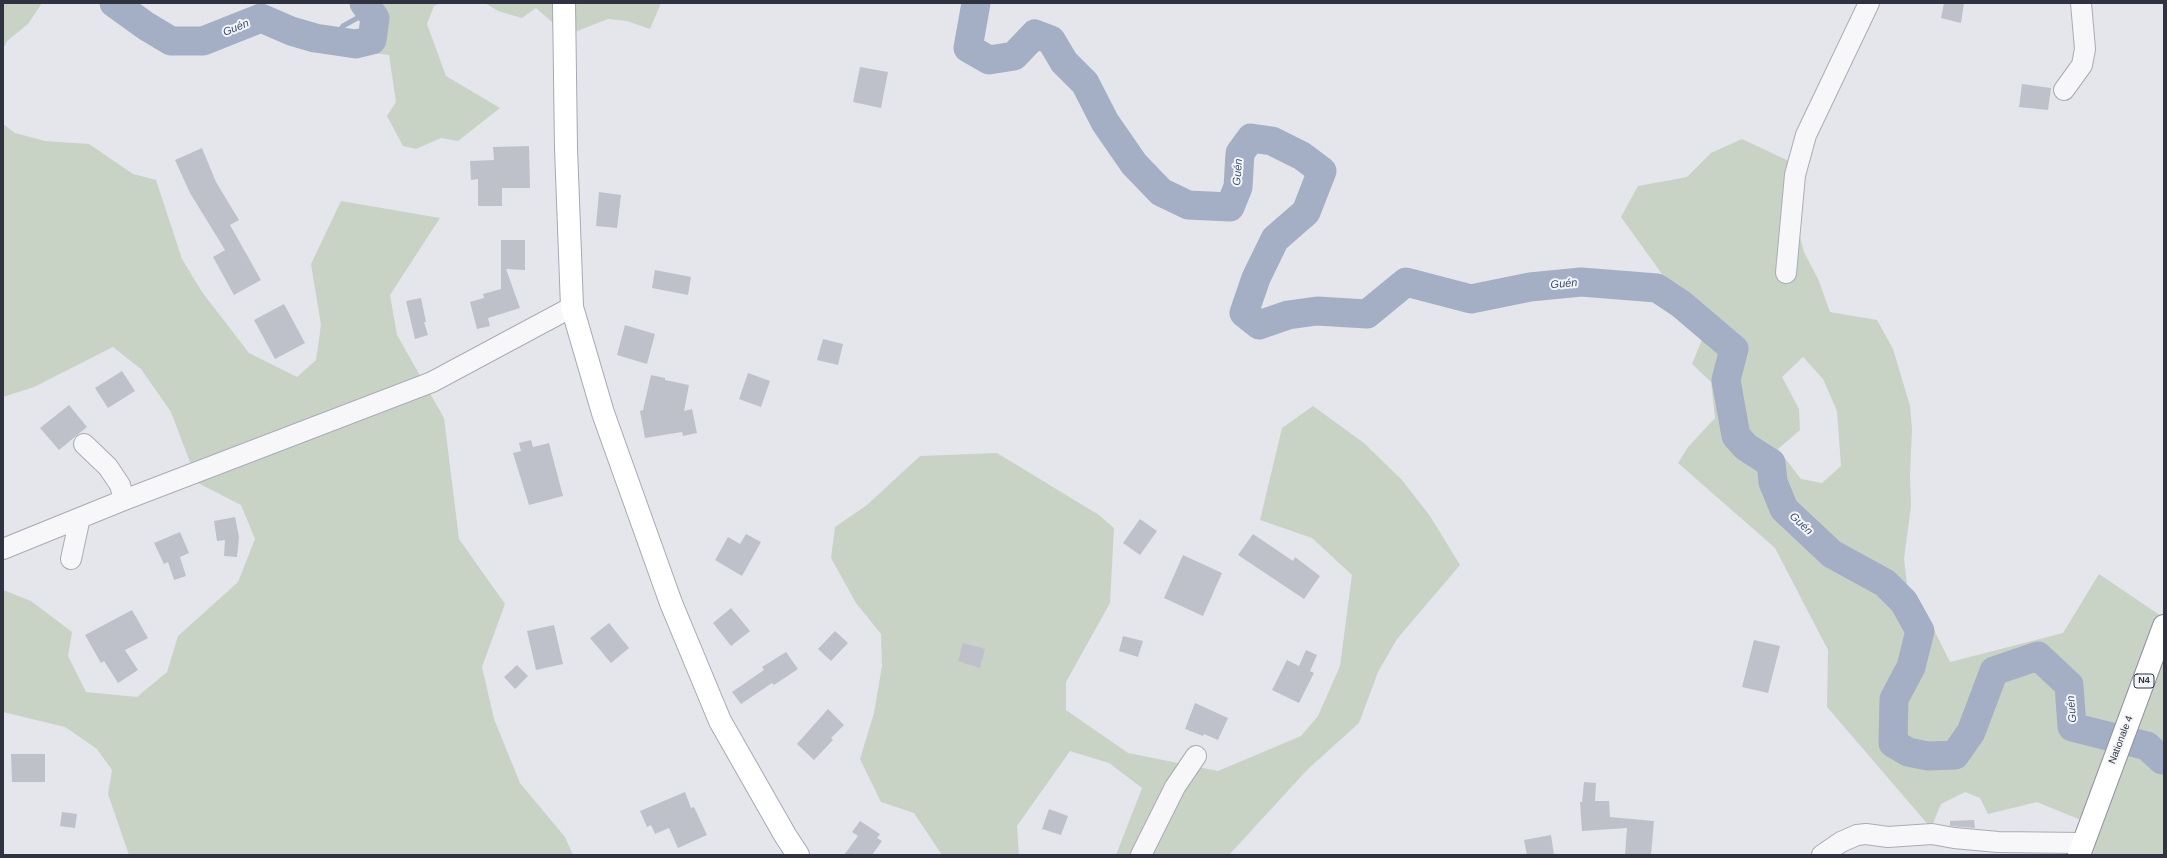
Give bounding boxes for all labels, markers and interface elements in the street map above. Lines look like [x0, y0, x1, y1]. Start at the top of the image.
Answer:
water label: Guén [221, 17, 251, 39]
water label: Guén [1230, 158, 1246, 186]
water label: Guén [1550, 276, 1578, 292]
water label: Guén [1787, 510, 1815, 538]
road number: N4 [2134, 674, 2154, 688]
water label: Guén [2064, 695, 2080, 723]
street label: Nationale 4 [2106, 714, 2136, 766]

